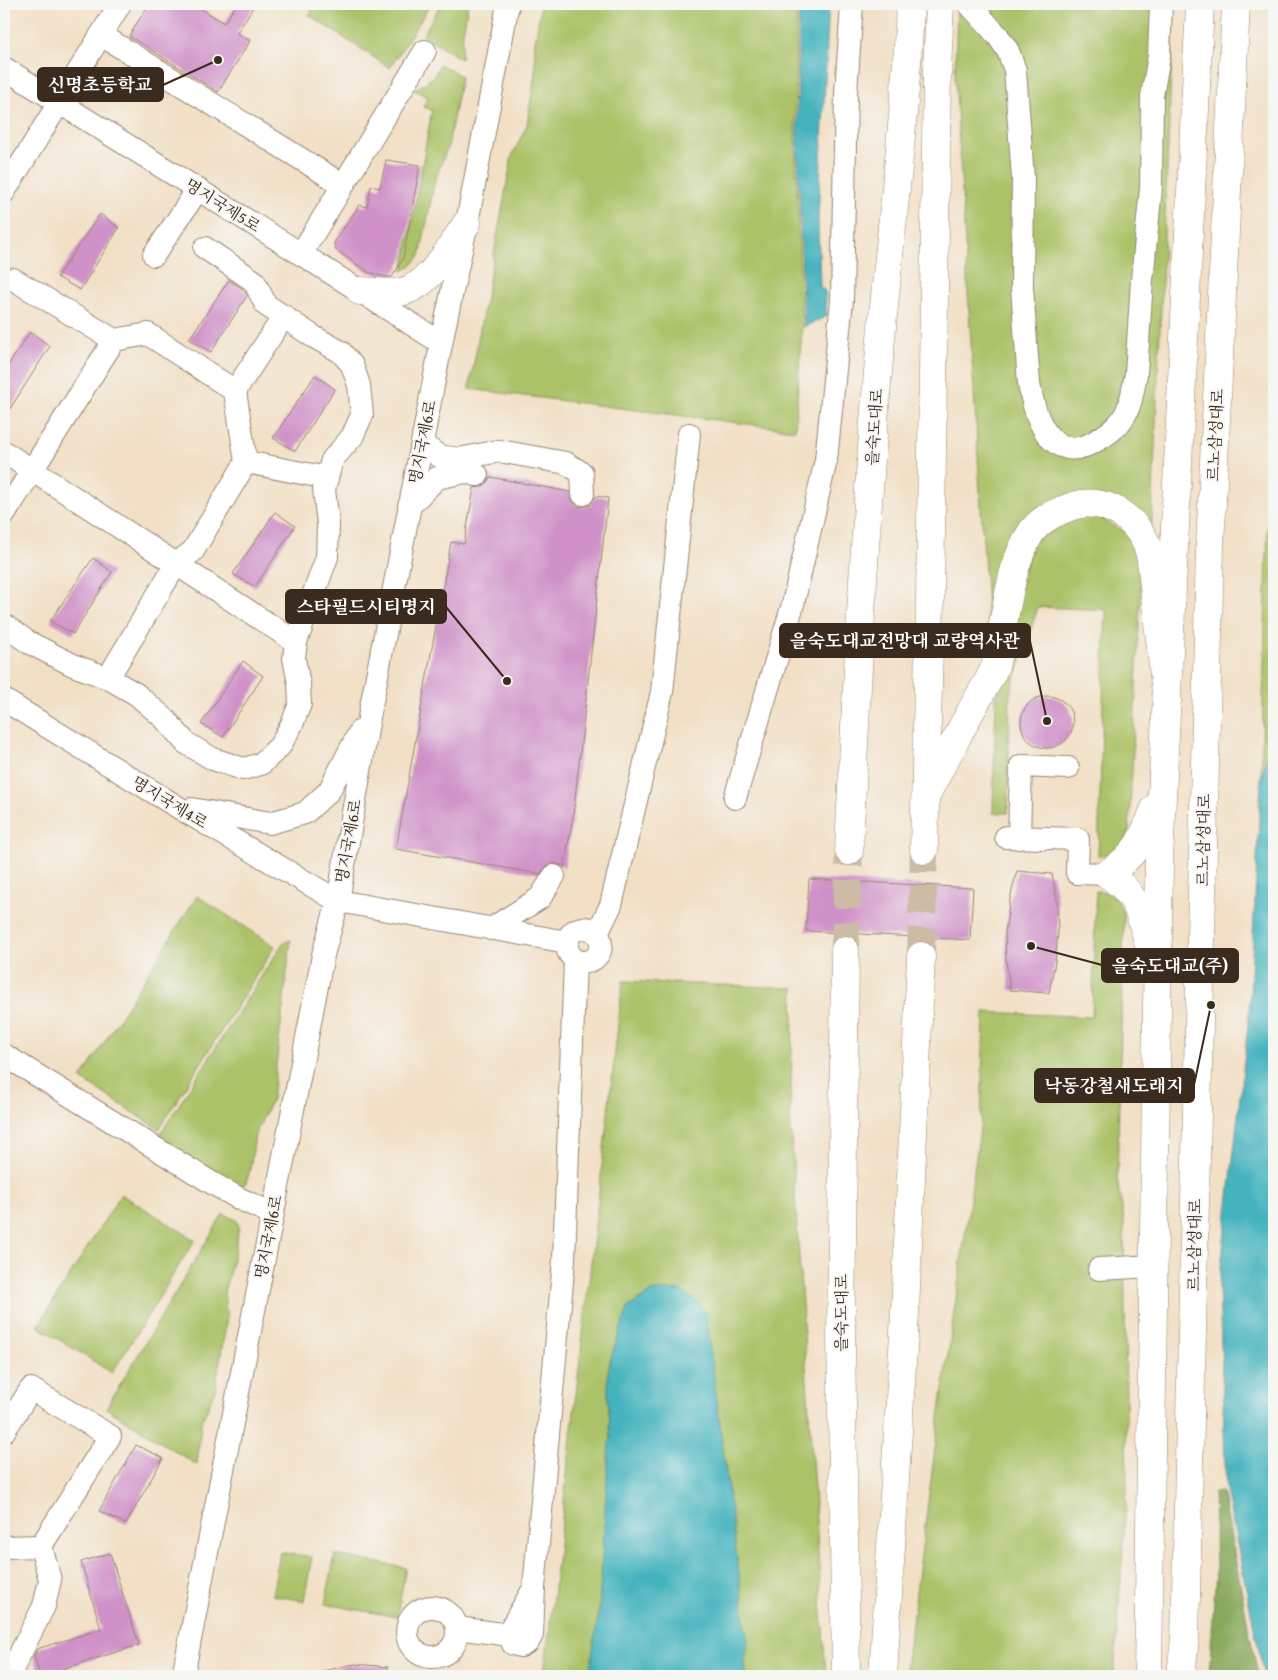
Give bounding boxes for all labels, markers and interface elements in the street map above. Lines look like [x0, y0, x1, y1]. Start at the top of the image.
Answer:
callout: 신명초등학교 [38, 68, 163, 101]
text: 신명초등학교 [48, 71, 153, 98]
street label: 명지국제5로 [181, 172, 266, 238]
street label: 을숙도대로 [859, 387, 889, 466]
street label: 르노삼성대로 [1201, 388, 1229, 482]
street label: 명지국제6로 [402, 397, 442, 486]
callout: 스타필드시티명지 [286, 590, 446, 623]
text: 스타필드시티명지 [296, 593, 436, 620]
callout: 을숙도대교전망대 교량역사관 [780, 624, 1030, 657]
text: 을숙도대교전망대 교량역사관 [790, 627, 1021, 654]
street label: 명지국제4로 [127, 770, 213, 834]
street label: 르노삼성대로 [1190, 793, 1216, 887]
street label: 명지국제6로 [329, 797, 367, 885]
callout: 을숙도대교(주) [1102, 949, 1238, 982]
text: 을숙도대교(주) [1112, 952, 1228, 979]
callout: 낙동강철새도래지 [1035, 1069, 1194, 1102]
text: 낙동강철새도래지 [1044, 1072, 1184, 1099]
street label: 명지국제6로 [248, 1192, 288, 1281]
street label: 르노삼성대로 [1181, 1198, 1207, 1292]
street label: 을숙도대로 [829, 1274, 853, 1352]

